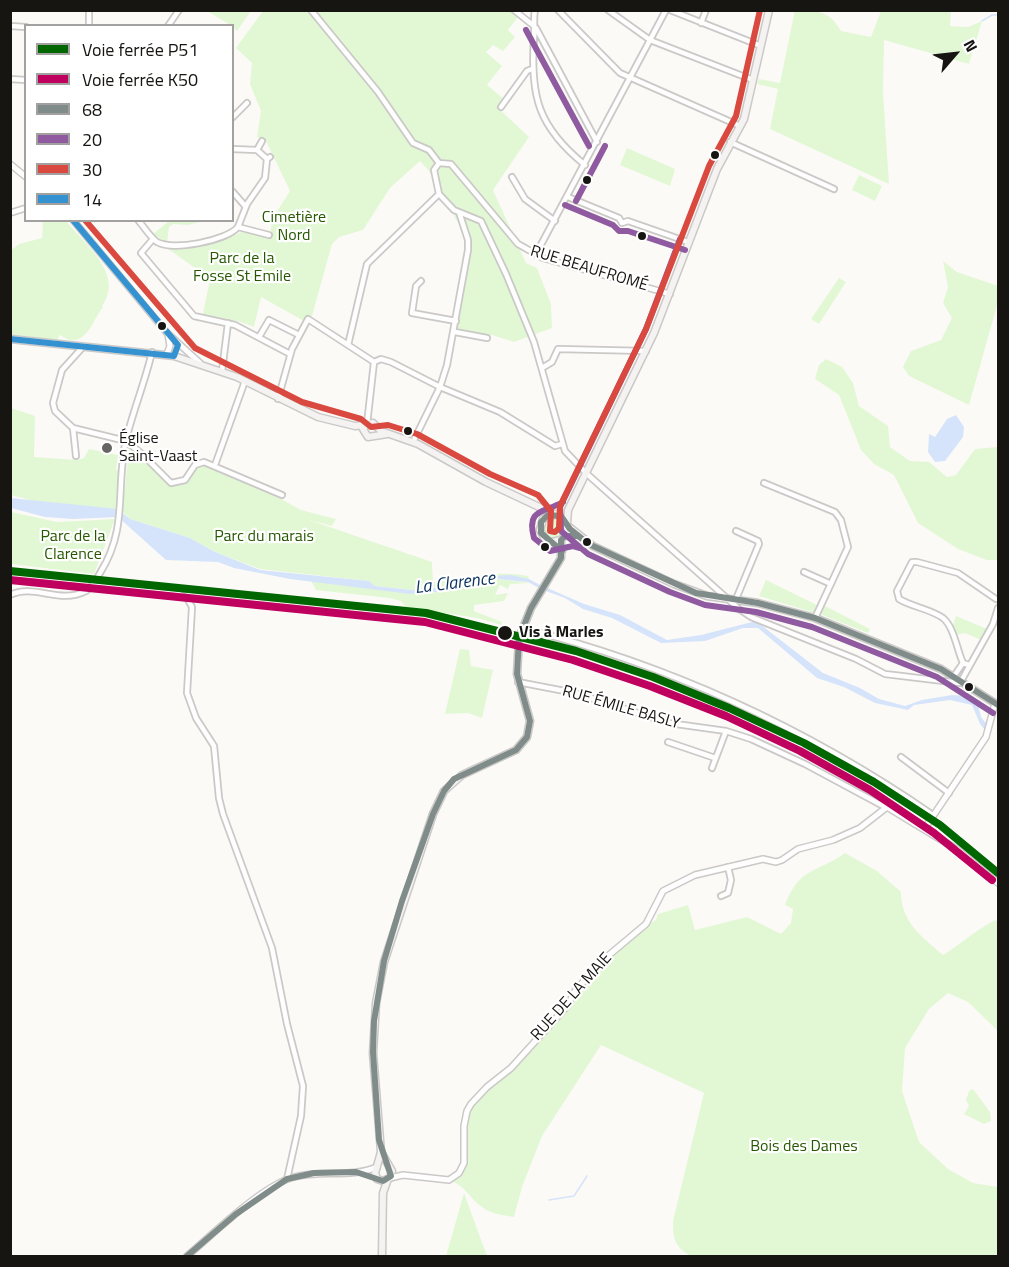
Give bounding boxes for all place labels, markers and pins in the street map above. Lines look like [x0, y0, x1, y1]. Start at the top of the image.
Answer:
unlabelled marker [709, 149, 721, 161]
unlabelled marker [581, 174, 593, 186]
unlabelled marker [636, 230, 648, 242]
unlabelled marker [156, 320, 168, 332]
unlabelled marker [402, 425, 414, 437]
place label: Église Saint-Vaast [119, 429, 197, 467]
marker: Église Saint-Vaast [100, 441, 114, 455]
unlabelled marker [581, 536, 593, 548]
unlabelled marker [539, 541, 551, 553]
place label: Vis à Marles [519, 623, 603, 643]
marker: Vis à Marles [496, 624, 514, 642]
unlabelled marker [963, 681, 975, 693]

